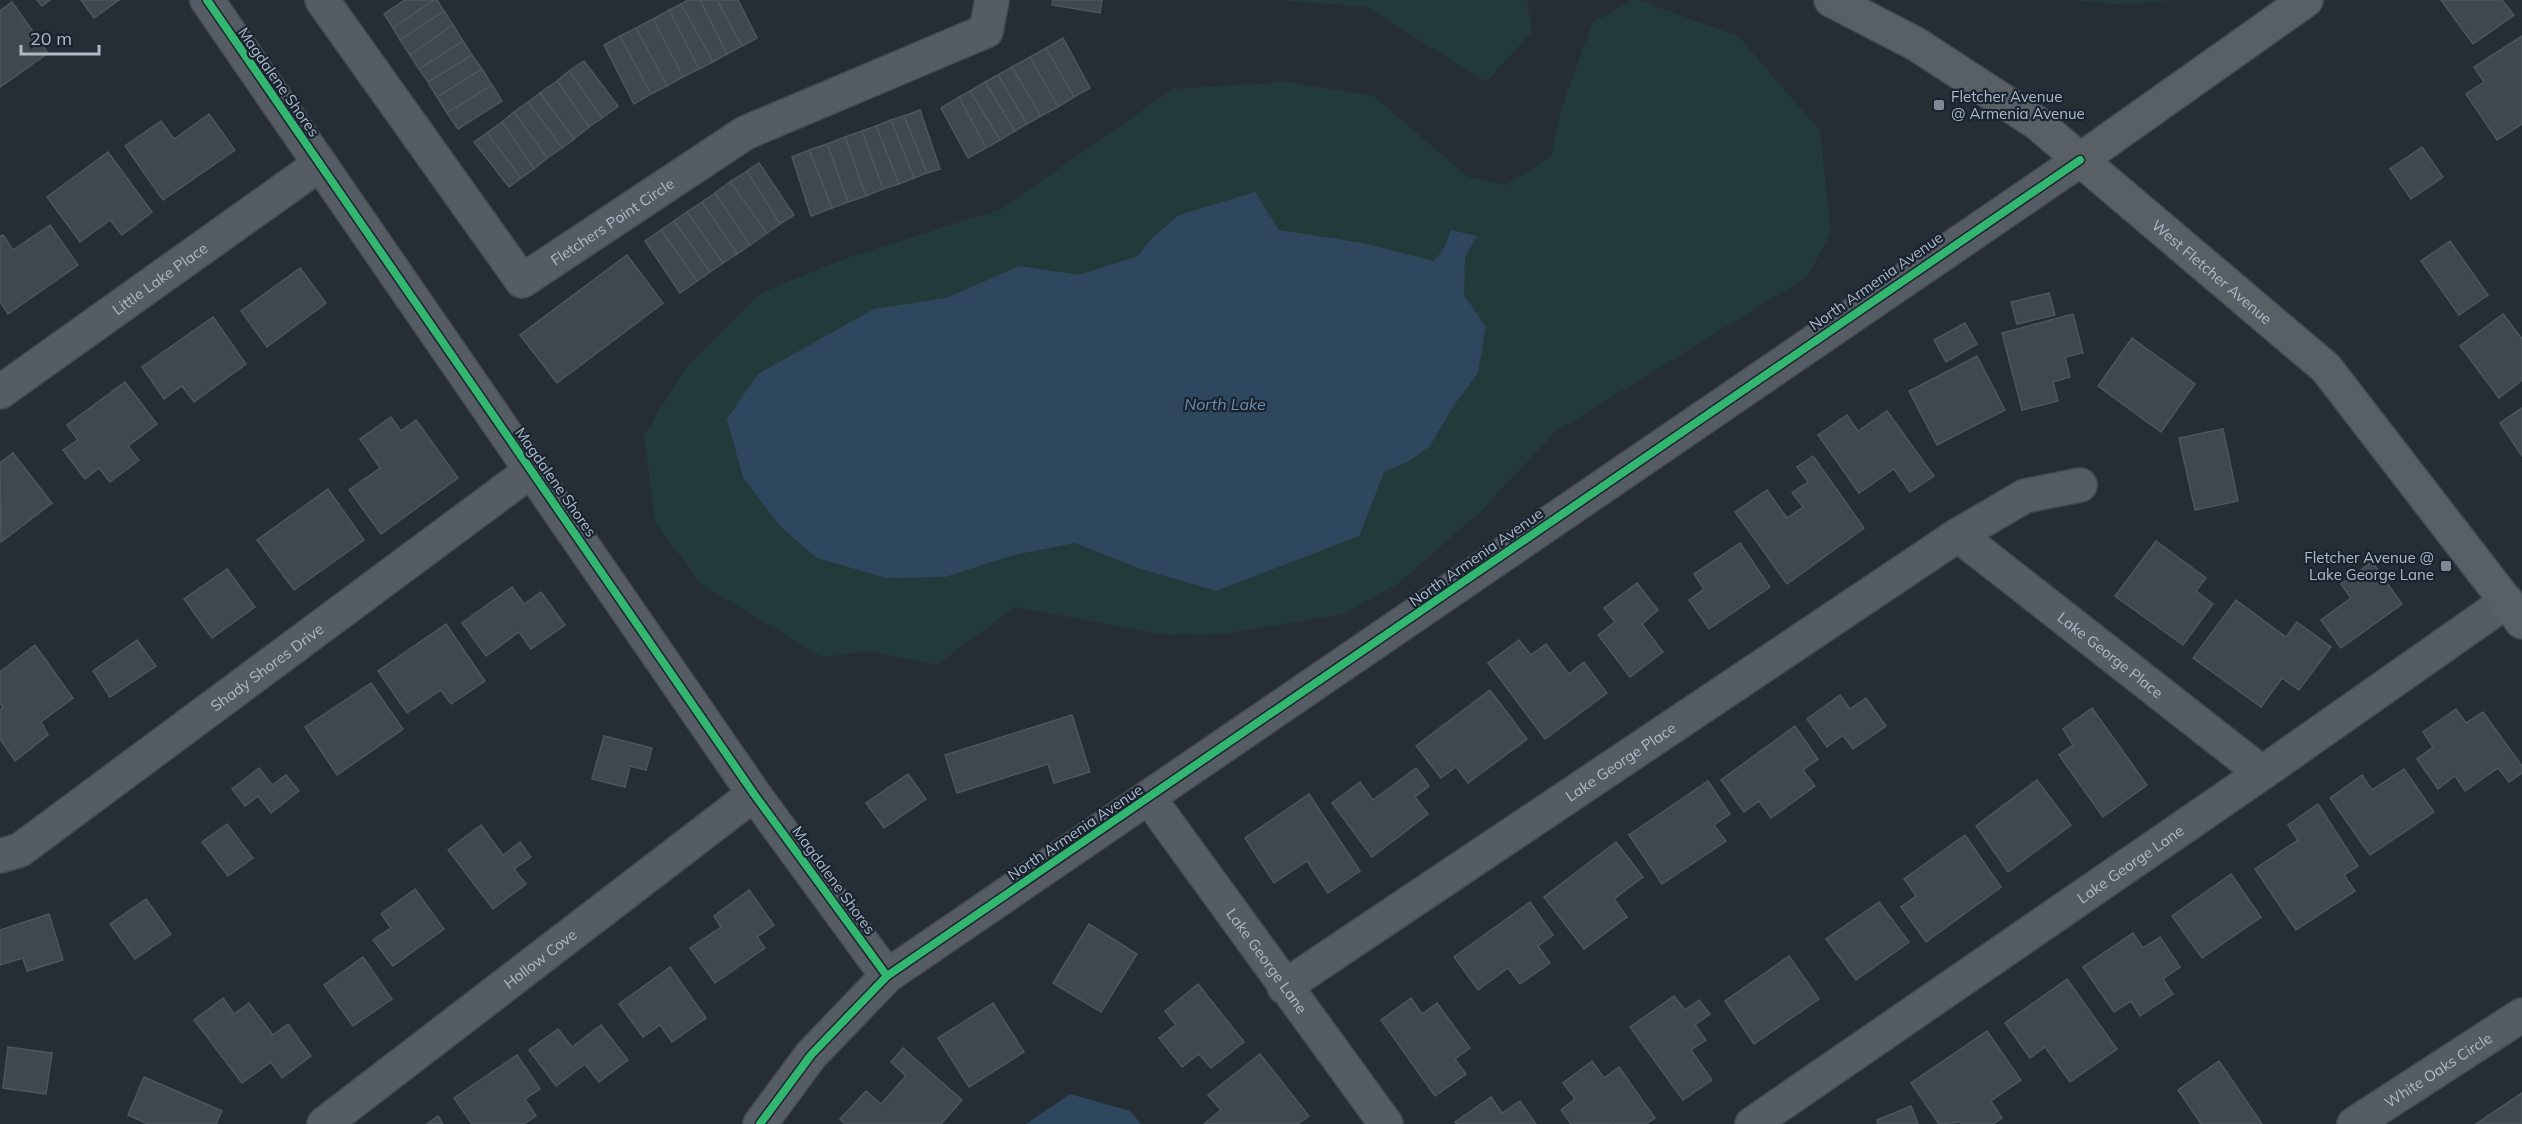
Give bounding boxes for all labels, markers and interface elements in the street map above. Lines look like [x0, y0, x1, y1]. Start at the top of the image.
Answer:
scale bar [21, 18, 99, 56]
street label: Magdalene Shores [234, 24, 324, 140]
text: 20 m [30, 27, 72, 50]
place label: Fletcher Avenue @ Armenia Avenue [1951, 87, 2085, 123]
marker: Fletcher Avenue @ Armenia Avenue [1932, 98, 1946, 112]
street label: Fletchers Point Circle [547, 173, 678, 269]
street label: West Fletcher Avenue [2148, 215, 2276, 328]
street label: North Armenia Avenue [1805, 228, 1947, 334]
street label: Little Lake Place [108, 238, 211, 319]
water label: North Lake [1184, 394, 1266, 414]
street label: Magdalene Shores [511, 424, 601, 540]
street label: North Armenia Avenue [1405, 504, 1547, 610]
place label: Fletcher Avenue @ Lake George Lane [2304, 548, 2434, 584]
marker: Fletcher Avenue @ Lake George Lane [2439, 559, 2453, 573]
street label: Lake George Place [2054, 607, 2167, 702]
street label: Shady Shores Drive [206, 619, 327, 715]
street label: Lake George Place [1562, 718, 1679, 805]
street label: North Armenia Avenue [1004, 780, 1146, 884]
street label: Lake George Lane [2073, 820, 2187, 907]
street label: Magdalene Shores [788, 822, 880, 938]
street label: Lake George Lane [1223, 904, 1312, 1017]
street label: Hollow Cove [500, 924, 580, 992]
street label: White Oaks Circle [2381, 1028, 2495, 1111]

